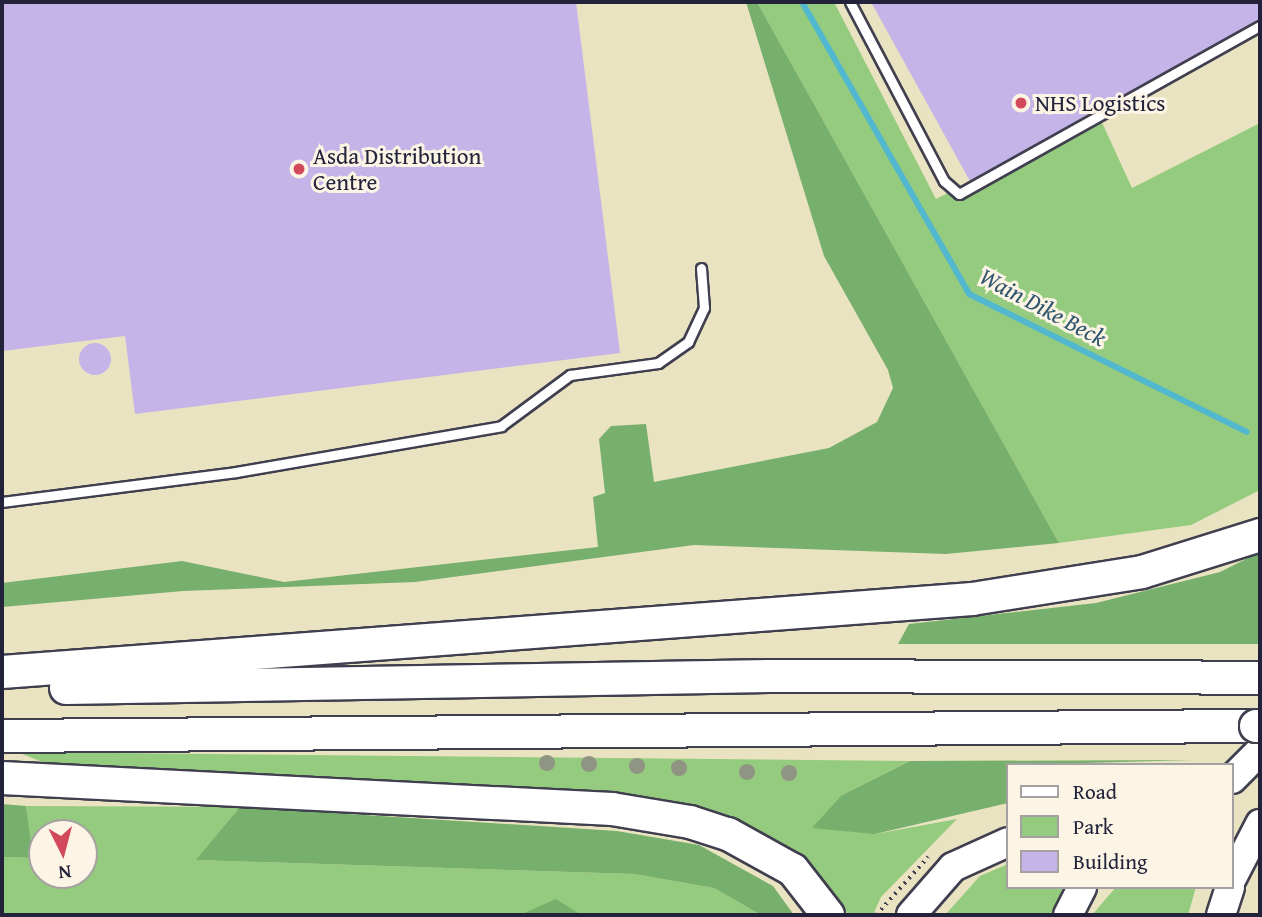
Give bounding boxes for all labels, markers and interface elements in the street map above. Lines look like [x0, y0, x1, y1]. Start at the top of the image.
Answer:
place label: NHS Logistics [1035, 89, 1165, 117]
marker: NHS Logistics [1013, 95, 1029, 111]
place label: Asda Distribution Centre [313, 142, 481, 196]
marker: Asda Distribution Centre [291, 161, 307, 177]
water label: Wain Dike Beck [975, 262, 1111, 352]
legend [1006, 763, 1234, 889]
text: Road [1073, 776, 1117, 807]
text: Park [1073, 811, 1114, 842]
north arrow [28, 819, 98, 889]
text: Building [1073, 846, 1147, 877]
text: N [57, 858, 73, 887]

